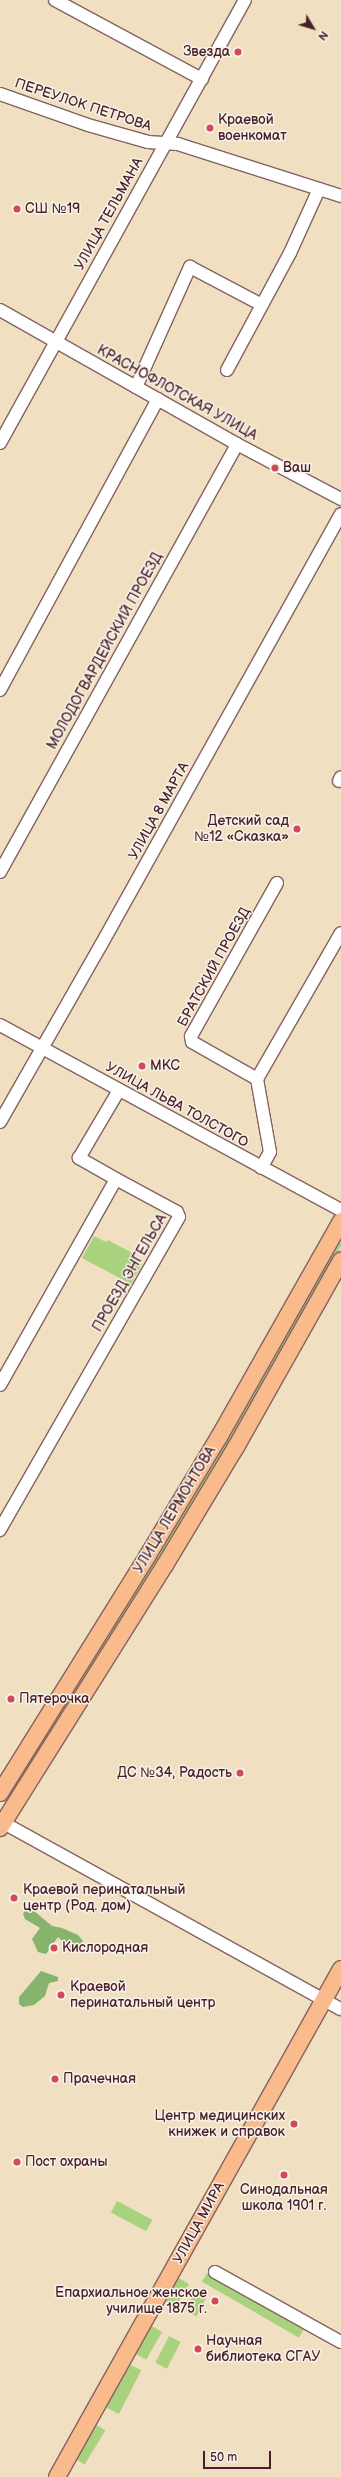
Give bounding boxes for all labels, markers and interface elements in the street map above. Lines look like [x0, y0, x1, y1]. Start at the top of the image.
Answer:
north arrow [293, 8, 333, 48]
text: N [315, 28, 331, 43]
place label: Звезда [183, 44, 230, 60]
marker: Звезда [233, 47, 243, 57]
street label: ПЕРЕУЛОК ПЕТРОВА [13, 75, 153, 135]
place label: Краевой военкомат [218, 112, 287, 144]
marker: Краевой военкомат [205, 123, 215, 133]
street label: УЛИЦА ТЕЛЬМАНА [71, 155, 147, 273]
place label: СШ №19 [25, 201, 80, 217]
marker: СШ №19 [12, 204, 22, 214]
street label: КРАСНОФЛОТСКАЯ УЛИЦА [94, 342, 260, 444]
place label: Ваш [283, 460, 311, 476]
marker: Ваш [270, 463, 280, 473]
street label: МОЛОДОГВАРДЕЙСКИЙ ПРОЕЗД [44, 550, 166, 752]
street label: УЛИЦА 8 МАРТА [125, 759, 193, 863]
place label: Детский сад №12 «Сказка» [194, 813, 289, 846]
marker: Детский сад №12 «Сказка» [292, 824, 302, 834]
street label: БРАТСКИЙ ПРОЕЗД [174, 904, 254, 1030]
place label: МКС [150, 1058, 180, 1074]
street label: УЛИЦА ЛЬВА ТОЛСТОГО [103, 1059, 251, 1151]
marker: МКС [137, 1061, 147, 1071]
street label: ПРОЕЗД ЭНГЕЛЬСА [89, 1211, 171, 1335]
street label: УЛИЦА ЛЕРМОНТОВА [130, 1443, 220, 1577]
place label: Пятерочка [19, 1691, 89, 1707]
marker: Пятерочка [6, 1694, 16, 1704]
place label: ДС №34, Радость [117, 1765, 232, 1781]
marker: ДС №34, Радость [235, 1768, 245, 1778]
place label: Краевой перинатальный центр (Род. дом) [23, 1882, 186, 1914]
marker: Краевой перинатальный центр (Род. дом) [8, 1892, 20, 1904]
place label: Кислородная [62, 1940, 148, 1956]
marker: Кислородная [49, 1943, 59, 1953]
place label: Краевой перинатальный центр [70, 1979, 215, 2012]
marker: Краевой перинатальный центр [55, 1989, 67, 2001]
place label: Прачечная [63, 2071, 136, 2087]
marker: Прачечная [50, 2074, 60, 2084]
place label: Центр медицинских книжек и справок [155, 2108, 285, 2140]
marker: Центр медицинских книжек и справок [288, 2118, 300, 2130]
place label: Пост охраны [25, 2154, 108, 2170]
marker: Пост охраны [12, 2157, 22, 2167]
marker: Синодальная школа 1901 г. [279, 2170, 289, 2180]
street label: УЛИЦА МИРА [170, 2179, 228, 2267]
place label: Синодальная школа 1901 г. [240, 2182, 328, 2214]
place label: Епархиальное женское училище 1875 г. [55, 2285, 207, 2318]
marker: Епархиальное женское училище 1875 г. [210, 2296, 220, 2306]
place label: Научная библиотека СГАУ [206, 2333, 320, 2366]
marker: Научная библиотека СГАУ [193, 2344, 203, 2354]
scale bar [205, 2443, 273, 2469]
text: 50 m [210, 2450, 237, 2465]

